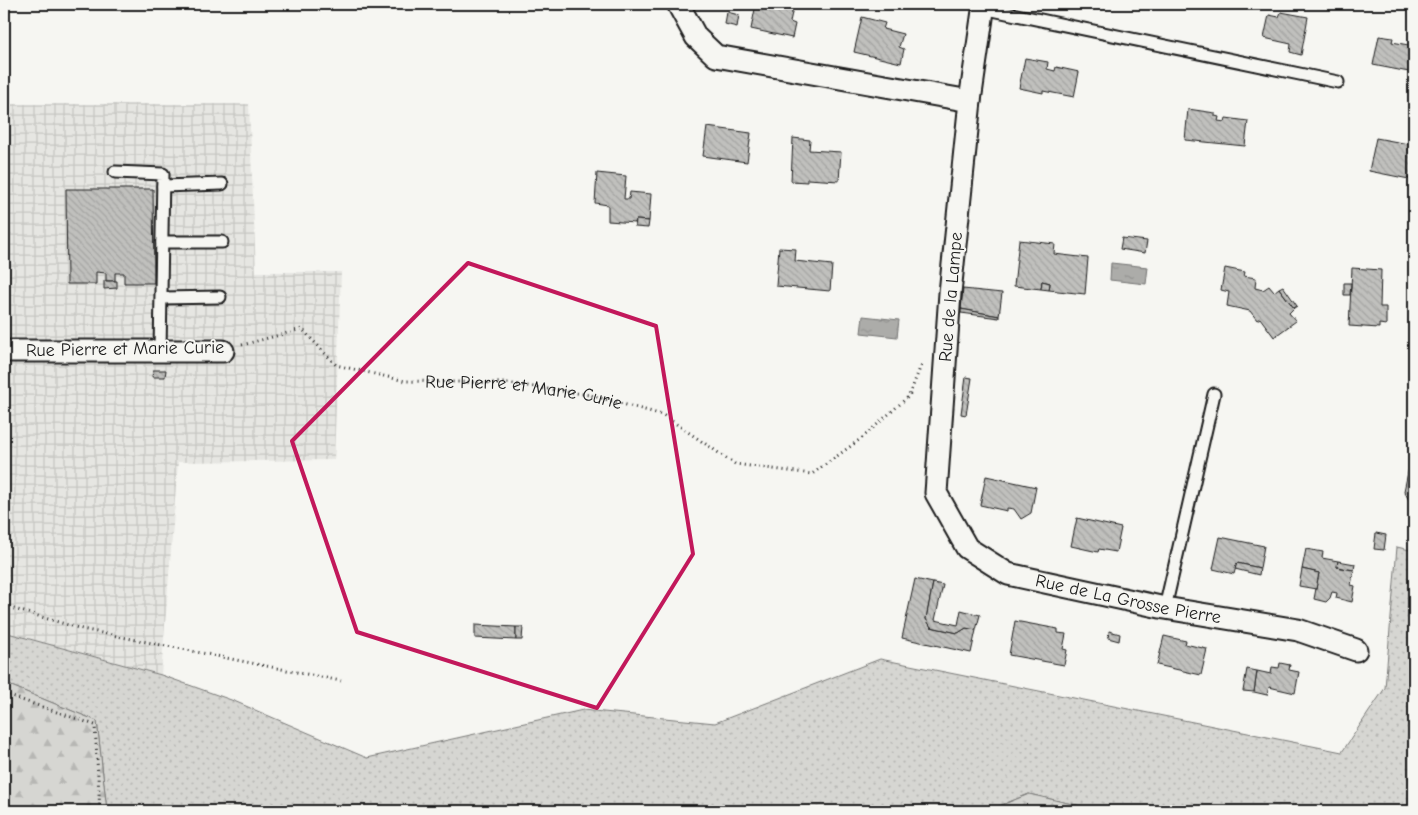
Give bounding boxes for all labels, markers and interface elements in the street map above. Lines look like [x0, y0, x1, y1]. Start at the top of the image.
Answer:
street label: Rue de la Lampe [935, 231, 967, 363]
street label: Rue Pierre et Marie Curie [26, 337, 224, 361]
street label: Rue Pierre et Marie Curie [425, 371, 625, 414]
street label: Rue de La Grosse Pierre [1033, 570, 1223, 628]

